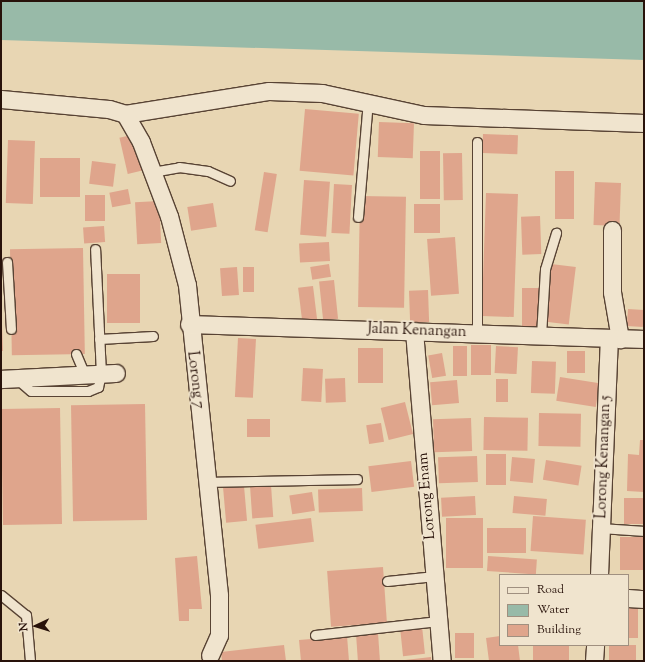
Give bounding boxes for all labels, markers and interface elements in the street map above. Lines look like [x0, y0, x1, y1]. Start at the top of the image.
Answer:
street label: Jalan Kenangan [367, 320, 467, 342]
street label: Lorong 7 [183, 350, 207, 410]
street label: Lorong Kenangan 5 [593, 395, 615, 519]
street label: Lorong Enam [414, 452, 440, 540]
legend [499, 574, 629, 646]
text: Road [537, 581, 564, 599]
text: Water [537, 601, 569, 619]
north arrow [16, 606, 56, 646]
text: Building [537, 621, 581, 639]
text: N [16, 622, 32, 632]

